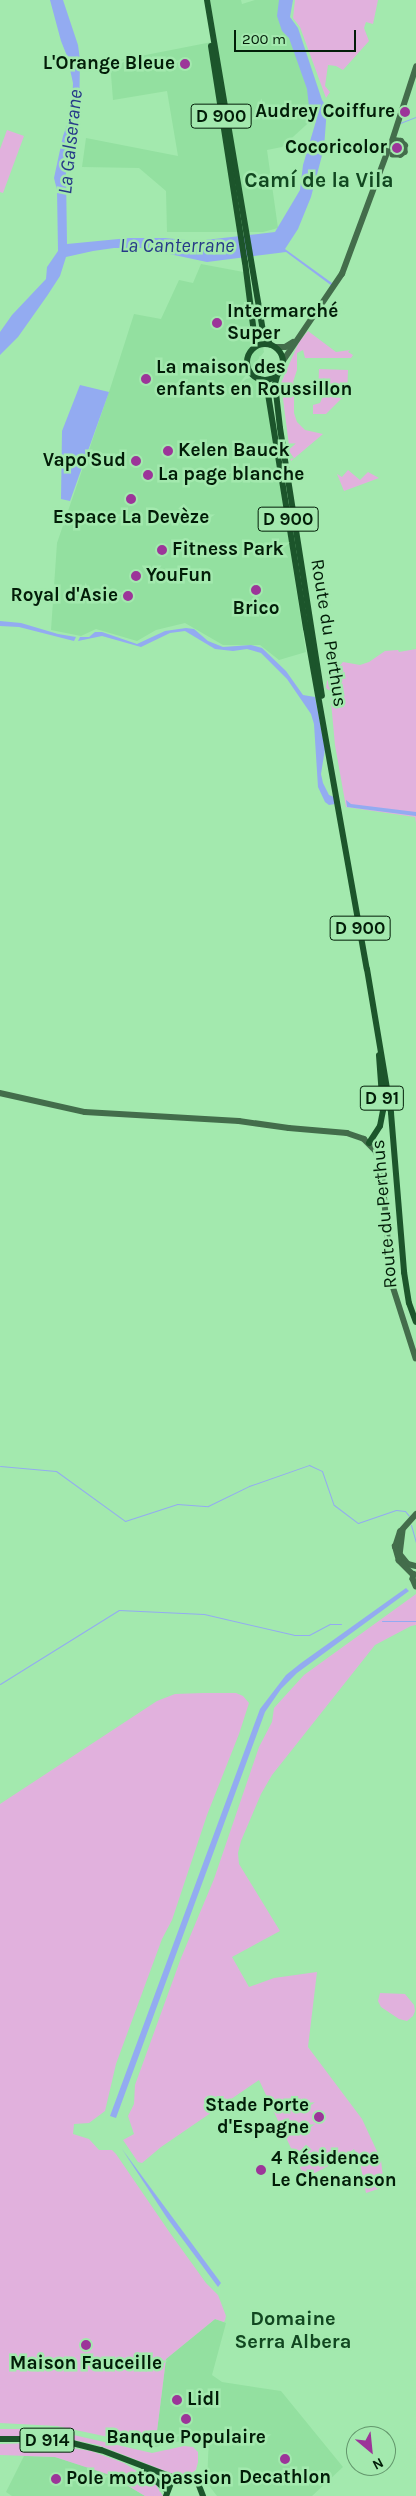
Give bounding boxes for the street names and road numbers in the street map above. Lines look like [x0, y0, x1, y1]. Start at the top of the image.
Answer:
road number: D 900 [190, 100, 252, 132]
road number: D 900 [257, 504, 319, 534]
street label: Route du Perthus [305, 557, 351, 709]
road number: D 900 [329, 912, 391, 944]
road number: D 91 [360, 1082, 404, 1114]
street label: Route du Perthus [367, 1139, 403, 1289]
road number: D 914 [18, 2424, 76, 2456]

